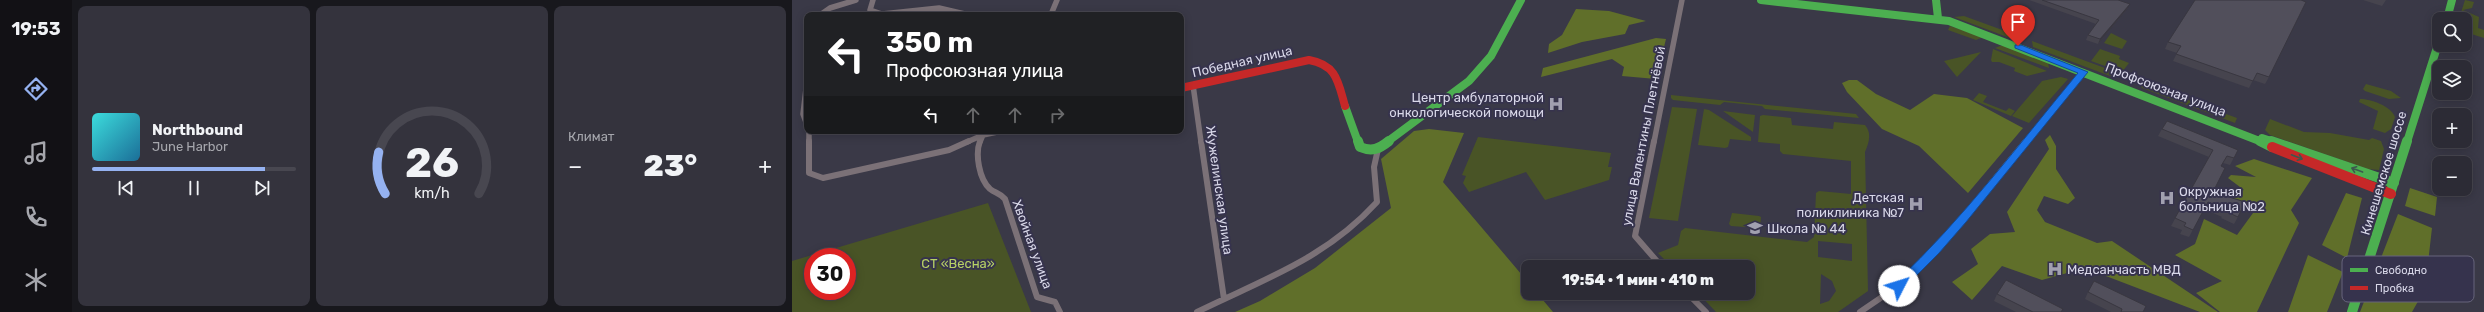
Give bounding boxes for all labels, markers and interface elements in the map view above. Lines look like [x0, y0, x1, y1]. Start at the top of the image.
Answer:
pin [2001, 5, 2035, 46]
icon: arrive [2007, 11, 2029, 33]
map controls [2432, 12, 2472, 196]
button: search [2432, 12, 2472, 52]
text: 19:53 [11, 18, 61, 40]
text: 350 m [886, 26, 973, 59]
icon: left [820, 28, 872, 80]
street label: Победная улица [1191, 43, 1294, 80]
street label: улица Валентины Плетнёвой [1619, 45, 1668, 227]
street label: Профсоюзная улица [2103, 59, 2228, 119]
text: Профсоюзная улица [886, 60, 1064, 82]
button: layers [2432, 60, 2472, 100]
icon: directions [22, 75, 50, 103]
place label: Центр амбулаторной онкологической помощи [1389, 90, 1544, 120]
hospital icon: Центр амбулаторной онкологической помощи [1547, 95, 1565, 113]
icon: left [920, 104, 942, 126]
icon: ahead [962, 104, 984, 126]
icon: ahead [1004, 104, 1026, 126]
icon: right [1046, 104, 1068, 126]
button: + [2432, 108, 2472, 148]
street label: Кинешемское шоссе [2357, 109, 2409, 237]
text: Northbound [152, 121, 243, 139]
street label: Жужелинская улица [1203, 125, 1236, 255]
text: Климат [568, 129, 614, 144]
text: 26 [405, 138, 459, 187]
icon: music [22, 139, 50, 167]
text: June Harbor [152, 139, 228, 154]
text: 23° [644, 148, 697, 184]
text: − [568, 153, 582, 180]
text: + [758, 153, 772, 180]
one-way arrow [2290, 154, 2302, 162]
button: − [2432, 156, 2472, 196]
one-way arrow [2350, 166, 2363, 173]
icon: previous [115, 177, 137, 199]
icon: pause [183, 177, 205, 199]
icon: next [251, 177, 273, 199]
place label: Окружная больница №2 [2179, 184, 2265, 214]
text: km/h [414, 185, 450, 202]
hospital icon: Окружная больница №2 [2158, 189, 2176, 207]
place label: Детская поликлиника №7 [1796, 190, 1904, 220]
hospital icon: Детская поликлиника №7 [1907, 195, 1925, 213]
street label: Хвойная улица [1009, 198, 1056, 291]
icon: phone [22, 203, 50, 231]
school or university icon: Школа № 44 [1746, 219, 1764, 237]
place label: Школа № 44 [1767, 221, 1846, 236]
speed limit sign: 30 [804, 248, 856, 300]
park label: СТ «Весна» [921, 256, 995, 271]
legend [2342, 256, 2474, 302]
hospital icon: Медсанчасть МВД [2046, 260, 2064, 278]
place label: Медсанчасть МВД [2067, 262, 2181, 277]
text: Свободно [2375, 264, 2427, 277]
position arrow [1878, 265, 1920, 307]
icon: climate [22, 266, 50, 294]
text: 19:54 · 1 мин · 410 m [1562, 271, 1714, 289]
text: Пробка [2375, 282, 2414, 295]

